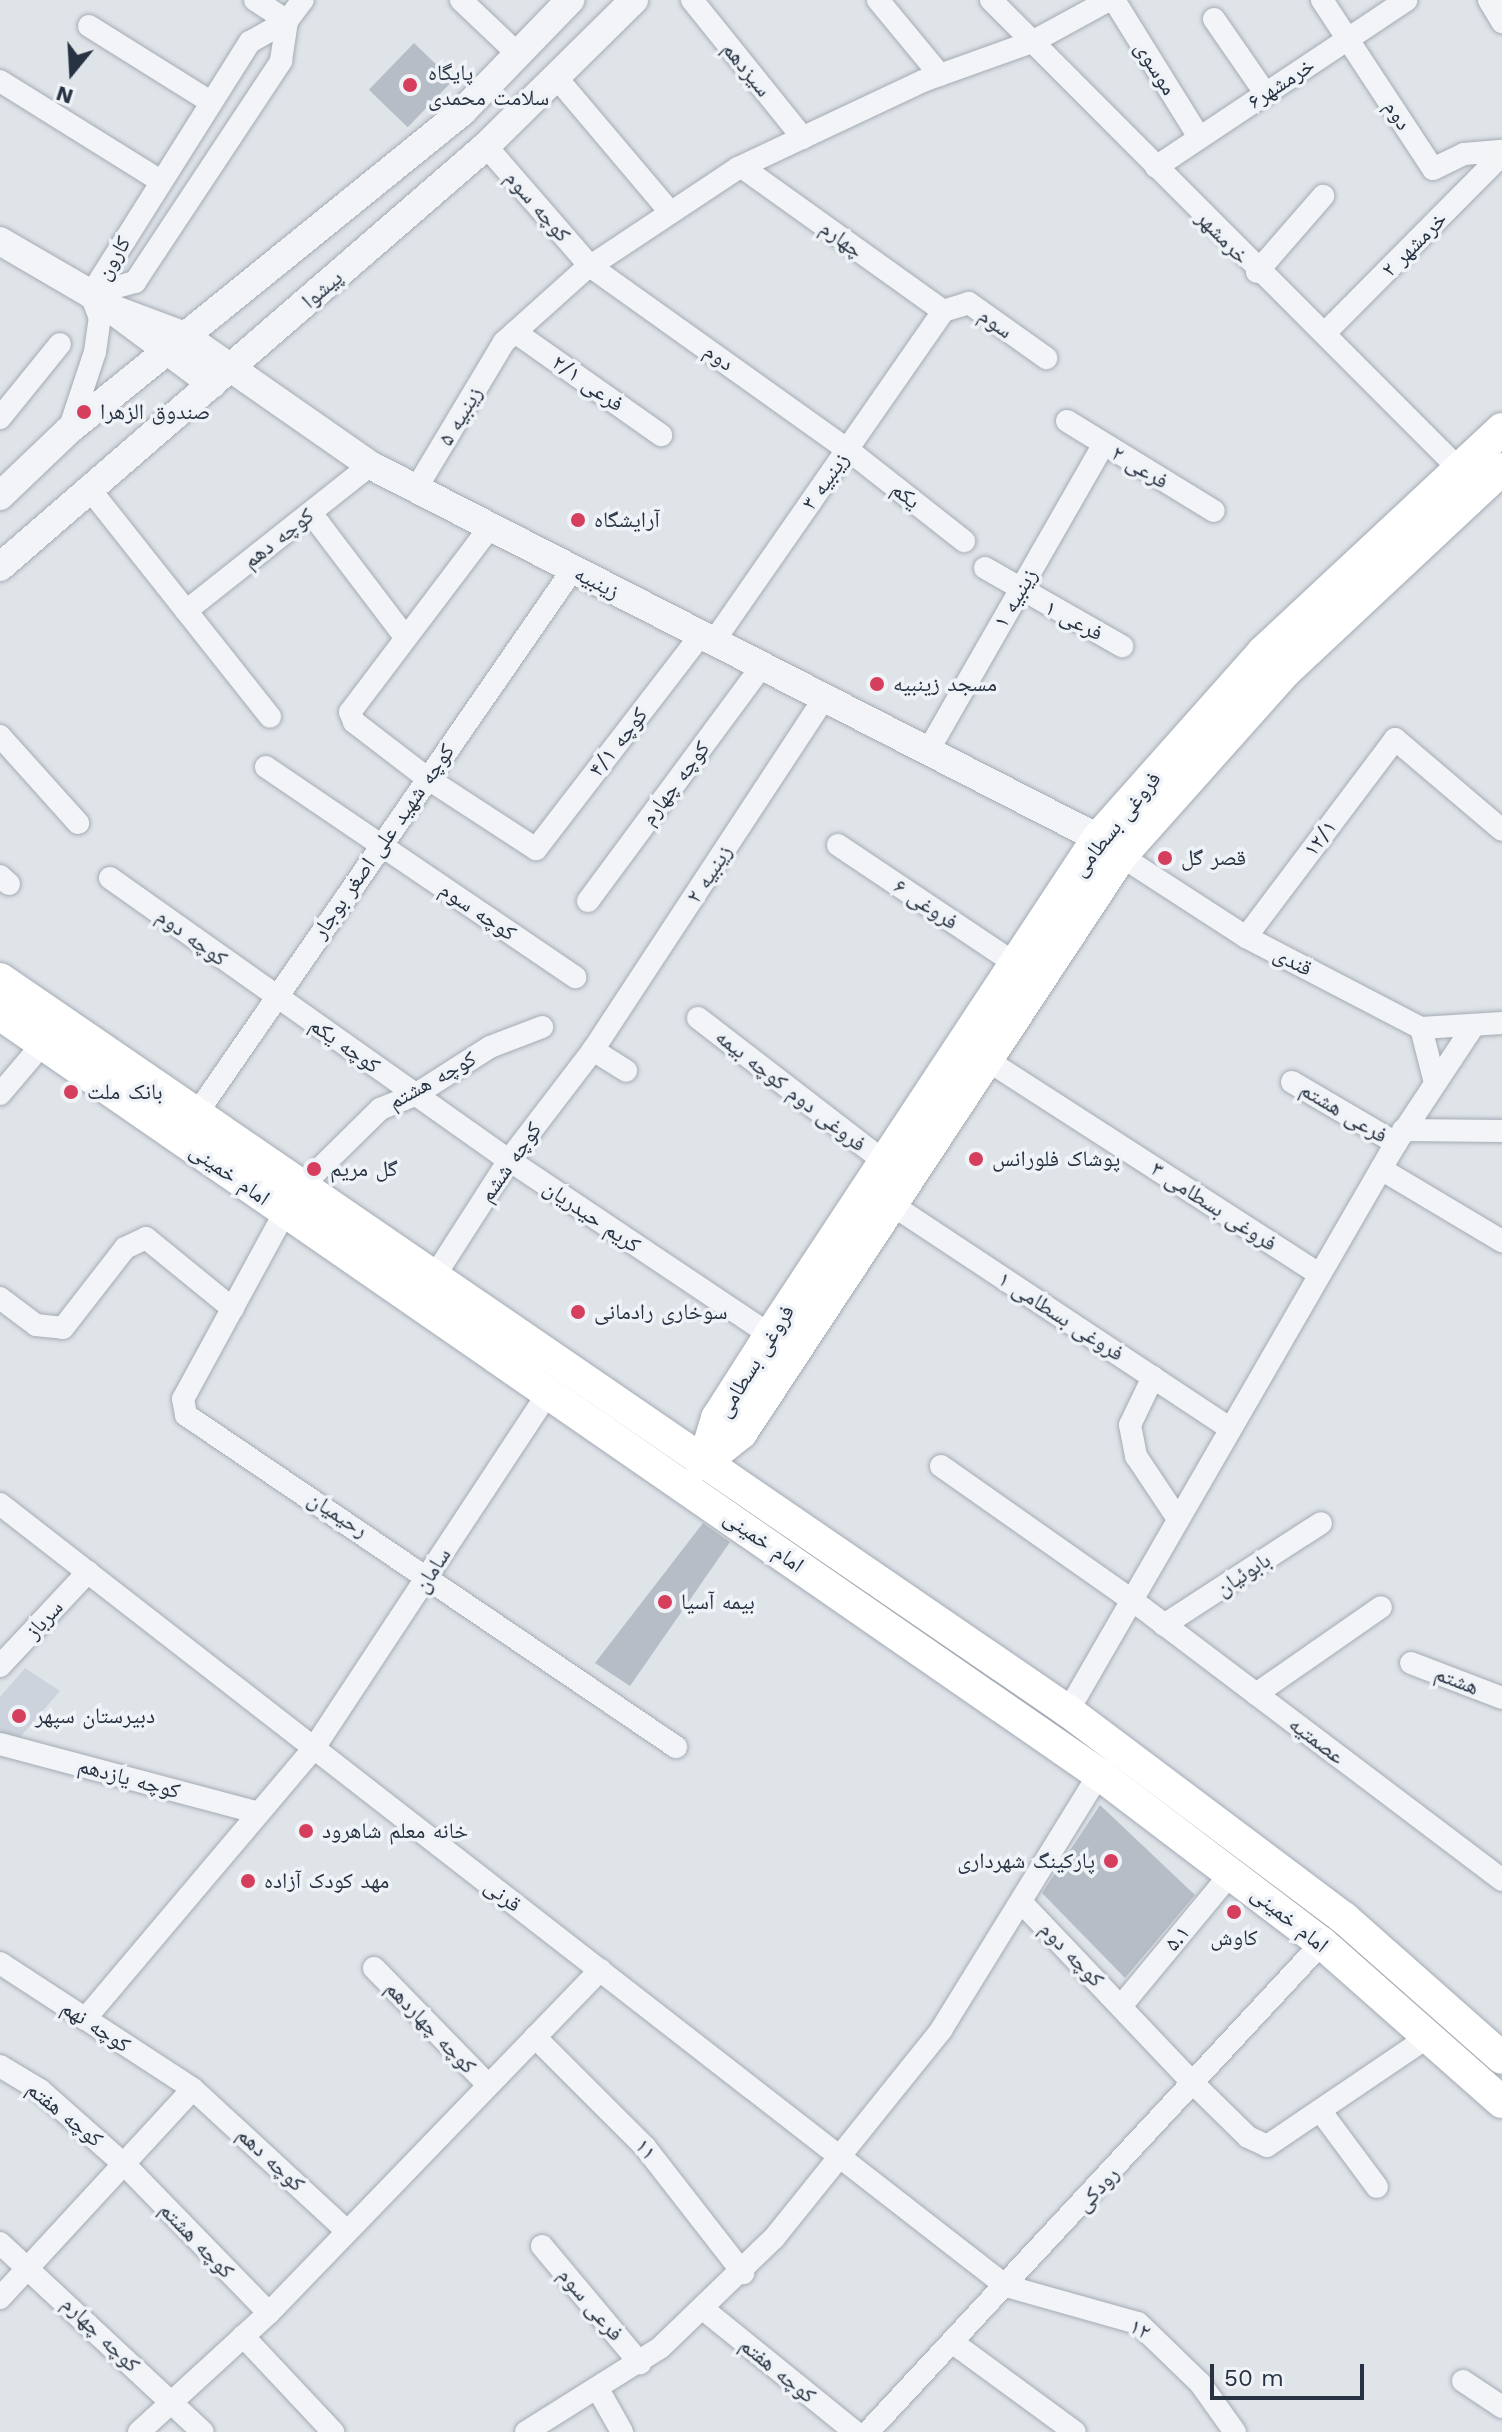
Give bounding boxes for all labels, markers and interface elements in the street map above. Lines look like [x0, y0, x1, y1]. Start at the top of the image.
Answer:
north arrow [32, 32, 112, 112]
street label: سیزدهم [717, 36, 777, 102]
street label: موسوی [1129, 36, 1183, 100]
street label: خرمشهر۶ [1243, 52, 1319, 114]
place label: پایگاه سلامت محمدی [428, 59, 549, 110]
marker: پایگاه سلامت محمدی [399, 74, 421, 96]
text: N [53, 81, 76, 110]
street label: دوم [1379, 95, 1417, 135]
street label: کوچه سوم [500, 165, 576, 247]
street label: خرمشهر [1191, 205, 1255, 269]
street label: خرمشهر ۲ [1376, 206, 1452, 282]
street label: چهارم [815, 214, 869, 264]
street label: کارون [90, 231, 136, 285]
street label: پیشوا [296, 264, 348, 314]
street label: سوم [974, 302, 1018, 344]
street label: دوم [699, 338, 739, 376]
street label: فرعی ۲/۱ [547, 349, 629, 417]
street label: زینبیه ۵ [432, 382, 488, 450]
place label: صندوق الزهرا [100, 399, 210, 425]
marker: صندوق الزهرا [75, 403, 93, 421]
street label: فرعی ۲ [1107, 440, 1173, 494]
street label: زینبیه ۳ [796, 447, 854, 515]
street label: یکم [886, 476, 926, 514]
street label: کوچه دهم [237, 502, 319, 574]
place label: آرایشگاه [594, 507, 660, 533]
marker: آرایشگاه [569, 511, 587, 529]
street label: زینبیه [570, 560, 624, 604]
street label: زینبیه ۱ [988, 564, 1042, 632]
street label: فرعی ۱ [1041, 594, 1107, 646]
place label: مسجد زینبیه [893, 671, 997, 697]
marker: مسجد زینبیه [868, 675, 886, 693]
street label: کوچه ۴/۱ [583, 702, 653, 782]
street label: کوچه چهارم [635, 736, 715, 830]
street label: کوچه شهید علی اصغر بوجار [306, 739, 460, 943]
street label: فروغی بسطامی [1066, 766, 1166, 882]
street label: ۱۲/۱ [1298, 814, 1342, 862]
street label: زینبیه ۲ [680, 840, 738, 908]
place label: قصر گل [1181, 845, 1246, 871]
marker: قصر گل [1156, 849, 1174, 867]
street label: فروغی ۶ [889, 873, 963, 935]
street label: کوچه سوم [435, 876, 521, 946]
street label: کوچه دوم [151, 903, 233, 971]
street label: قندی [1269, 940, 1317, 982]
street label: کوچه یکم [305, 1011, 385, 1079]
street label: فروغی دوم کوچه بیمه [711, 1023, 871, 1157]
street label: کوچه هشتم [384, 1045, 480, 1115]
street label: فرعی هشتم [1296, 1076, 1392, 1148]
place label: بانک ملت [87, 1079, 163, 1105]
marker: بانک ملت [62, 1083, 80, 1101]
street label: کوچه ششم [473, 1117, 547, 1207]
street label: امام خمینی [185, 1137, 275, 1211]
place label: پوشاک فلورانس [992, 1146, 1120, 1172]
marker: پوشاک فلورانس [967, 1150, 985, 1168]
place label: گل مریم [330, 1156, 398, 1182]
street label: فروغی بسطامی ۳ [1146, 1156, 1282, 1256]
marker: گل مریم [305, 1160, 323, 1178]
street label: کریم حیدریان [538, 1174, 646, 1258]
street label: فروغی بسطامی ۱ [993, 1266, 1129, 1366]
place label: سوخاری رادمانی [594, 1299, 728, 1325]
street label: فروغی بسطامی [710, 1300, 800, 1422]
marker: سوخاری رادمانی [569, 1303, 587, 1321]
street label: رحیمیان [303, 1485, 373, 1543]
street label: امام خمینی [719, 1504, 809, 1578]
street label: سامان [408, 1542, 456, 1598]
street label: بابوئیان [1210, 1546, 1276, 1602]
place label: بیمه آسیا [681, 1589, 755, 1615]
marker: بیمه آسیا [656, 1593, 674, 1611]
street label: سرباز [20, 1594, 68, 1644]
street label: هشتم [1431, 1660, 1483, 1700]
place label: دبیرستان سپهر [35, 1703, 155, 1729]
marker: دبیرستان سپهر [10, 1707, 28, 1725]
street label: عصمتیه [1284, 1710, 1350, 1770]
street label: کوچه یازدهم [75, 1752, 183, 1804]
place label: خانه معلم شاهرود [322, 1818, 468, 1844]
marker: خانه معلم شاهرود [297, 1822, 315, 1840]
place label: پارکینگ شهرداری [957, 1848, 1095, 1874]
marker: پارکینگ شهرداری [1102, 1852, 1120, 1870]
place label: مهد کودک آزاده [264, 1868, 389, 1894]
marker: مهد کودک آزاده [239, 1872, 257, 1890]
street label: قرنی [479, 1873, 527, 1917]
street label: امام خمینی [1246, 1880, 1334, 1958]
marker: کاوش [1225, 1903, 1243, 1921]
street label: کوچه دوم [1034, 1916, 1110, 1992]
street label: ۵.۱ [1159, 1920, 1195, 1956]
place label: کاوش [1210, 1925, 1258, 1951]
street label: کوچه چهاردهم [380, 1975, 482, 2079]
street label: کوچه نهم [57, 1994, 135, 2058]
street label: کوچه هفتم [22, 2075, 108, 2153]
street label: کوچه دهم [232, 2121, 310, 2197]
street label: ۱۱ [630, 2133, 662, 2165]
street label: رودکی [1070, 2161, 1124, 2217]
street label: کوچه هشتم [154, 2196, 240, 2284]
street label: فرعی سوم [553, 2262, 629, 2346]
street label: کوچه چهارم [57, 2290, 145, 2378]
street label: ۱۲ [1125, 2313, 1155, 2345]
street label: کوچه هفتم [735, 2331, 821, 2409]
scale bar [1214, 2348, 1368, 2398]
text: 50 m [1224, 2364, 1284, 2392]

